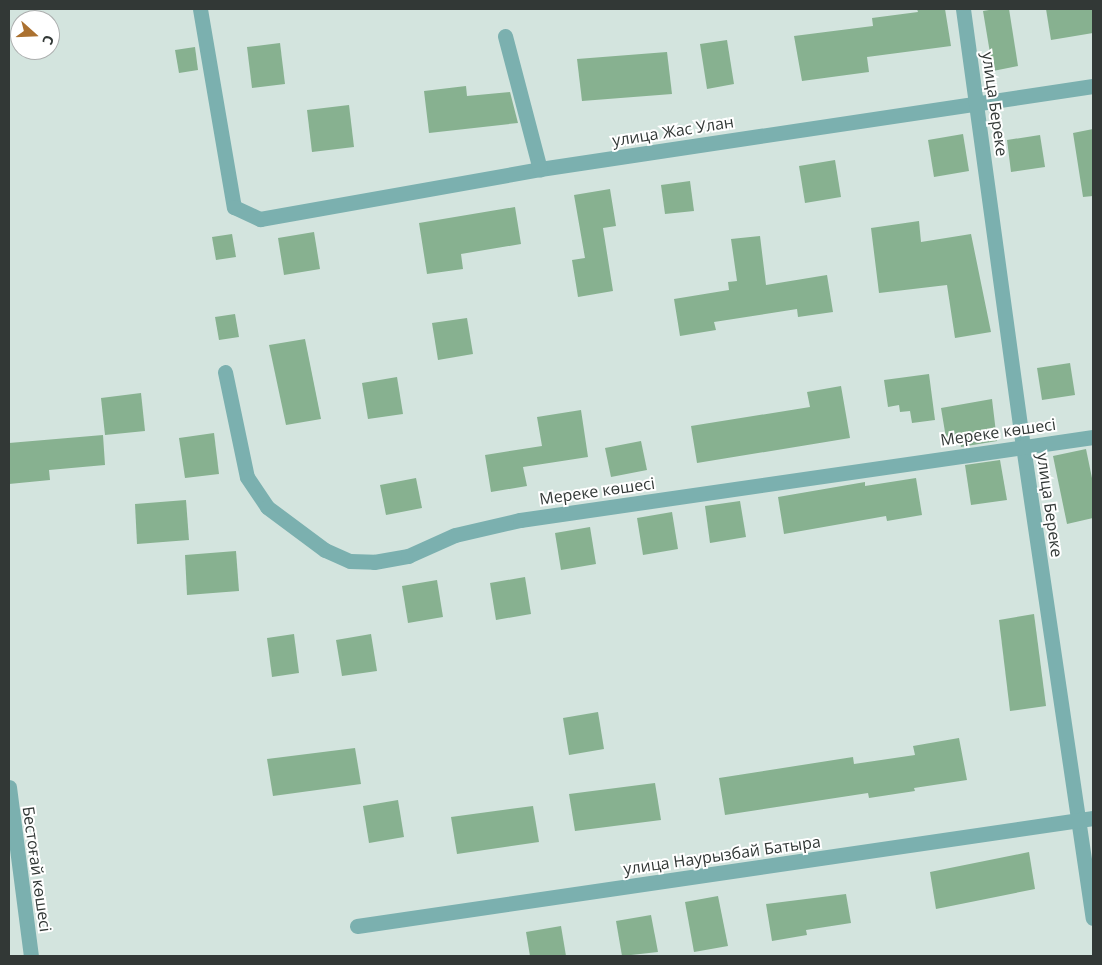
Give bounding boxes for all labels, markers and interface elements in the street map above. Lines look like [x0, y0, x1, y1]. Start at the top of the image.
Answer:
north arrow [10, 10, 60, 60]
text: С [38, 33, 59, 47]
street label: улица Береке [978, 51, 1012, 157]
street label: улица Жас Улан [611, 112, 735, 150]
street label: Мереке көшесі [939, 414, 1057, 450]
street label: улица Береке [1033, 452, 1067, 558]
street label: Мереке көшесі [538, 473, 656, 509]
street label: Бестоғай көшесі [19, 805, 55, 933]
street label: улица Наурызбай Батыра [622, 832, 822, 878]

